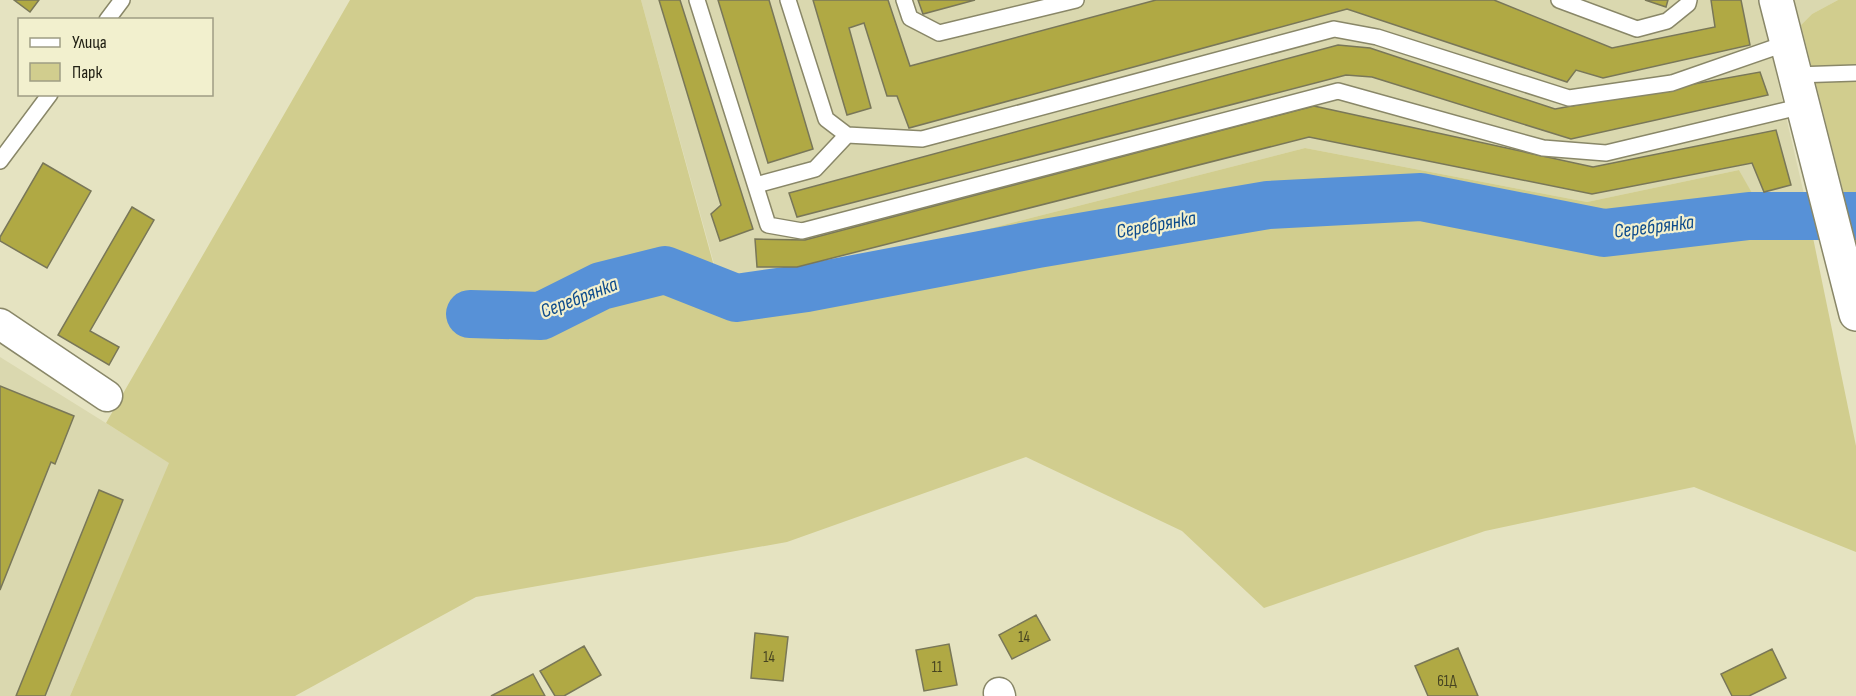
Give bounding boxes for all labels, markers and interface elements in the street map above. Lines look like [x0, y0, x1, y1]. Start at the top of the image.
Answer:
legend [18, 18, 213, 96]
text: Улица [72, 32, 107, 53]
text: Парк [72, 62, 103, 83]
water label: Серебрянка [1114, 206, 1198, 244]
water label: Серебрянка [1613, 210, 1695, 244]
water label: Серебрянка [537, 272, 621, 324]
house number: 14 [1018, 628, 1030, 647]
house number: 14 [763, 648, 775, 667]
house number: 11 [932, 658, 943, 677]
house number: 61Д [1437, 672, 1458, 691]

